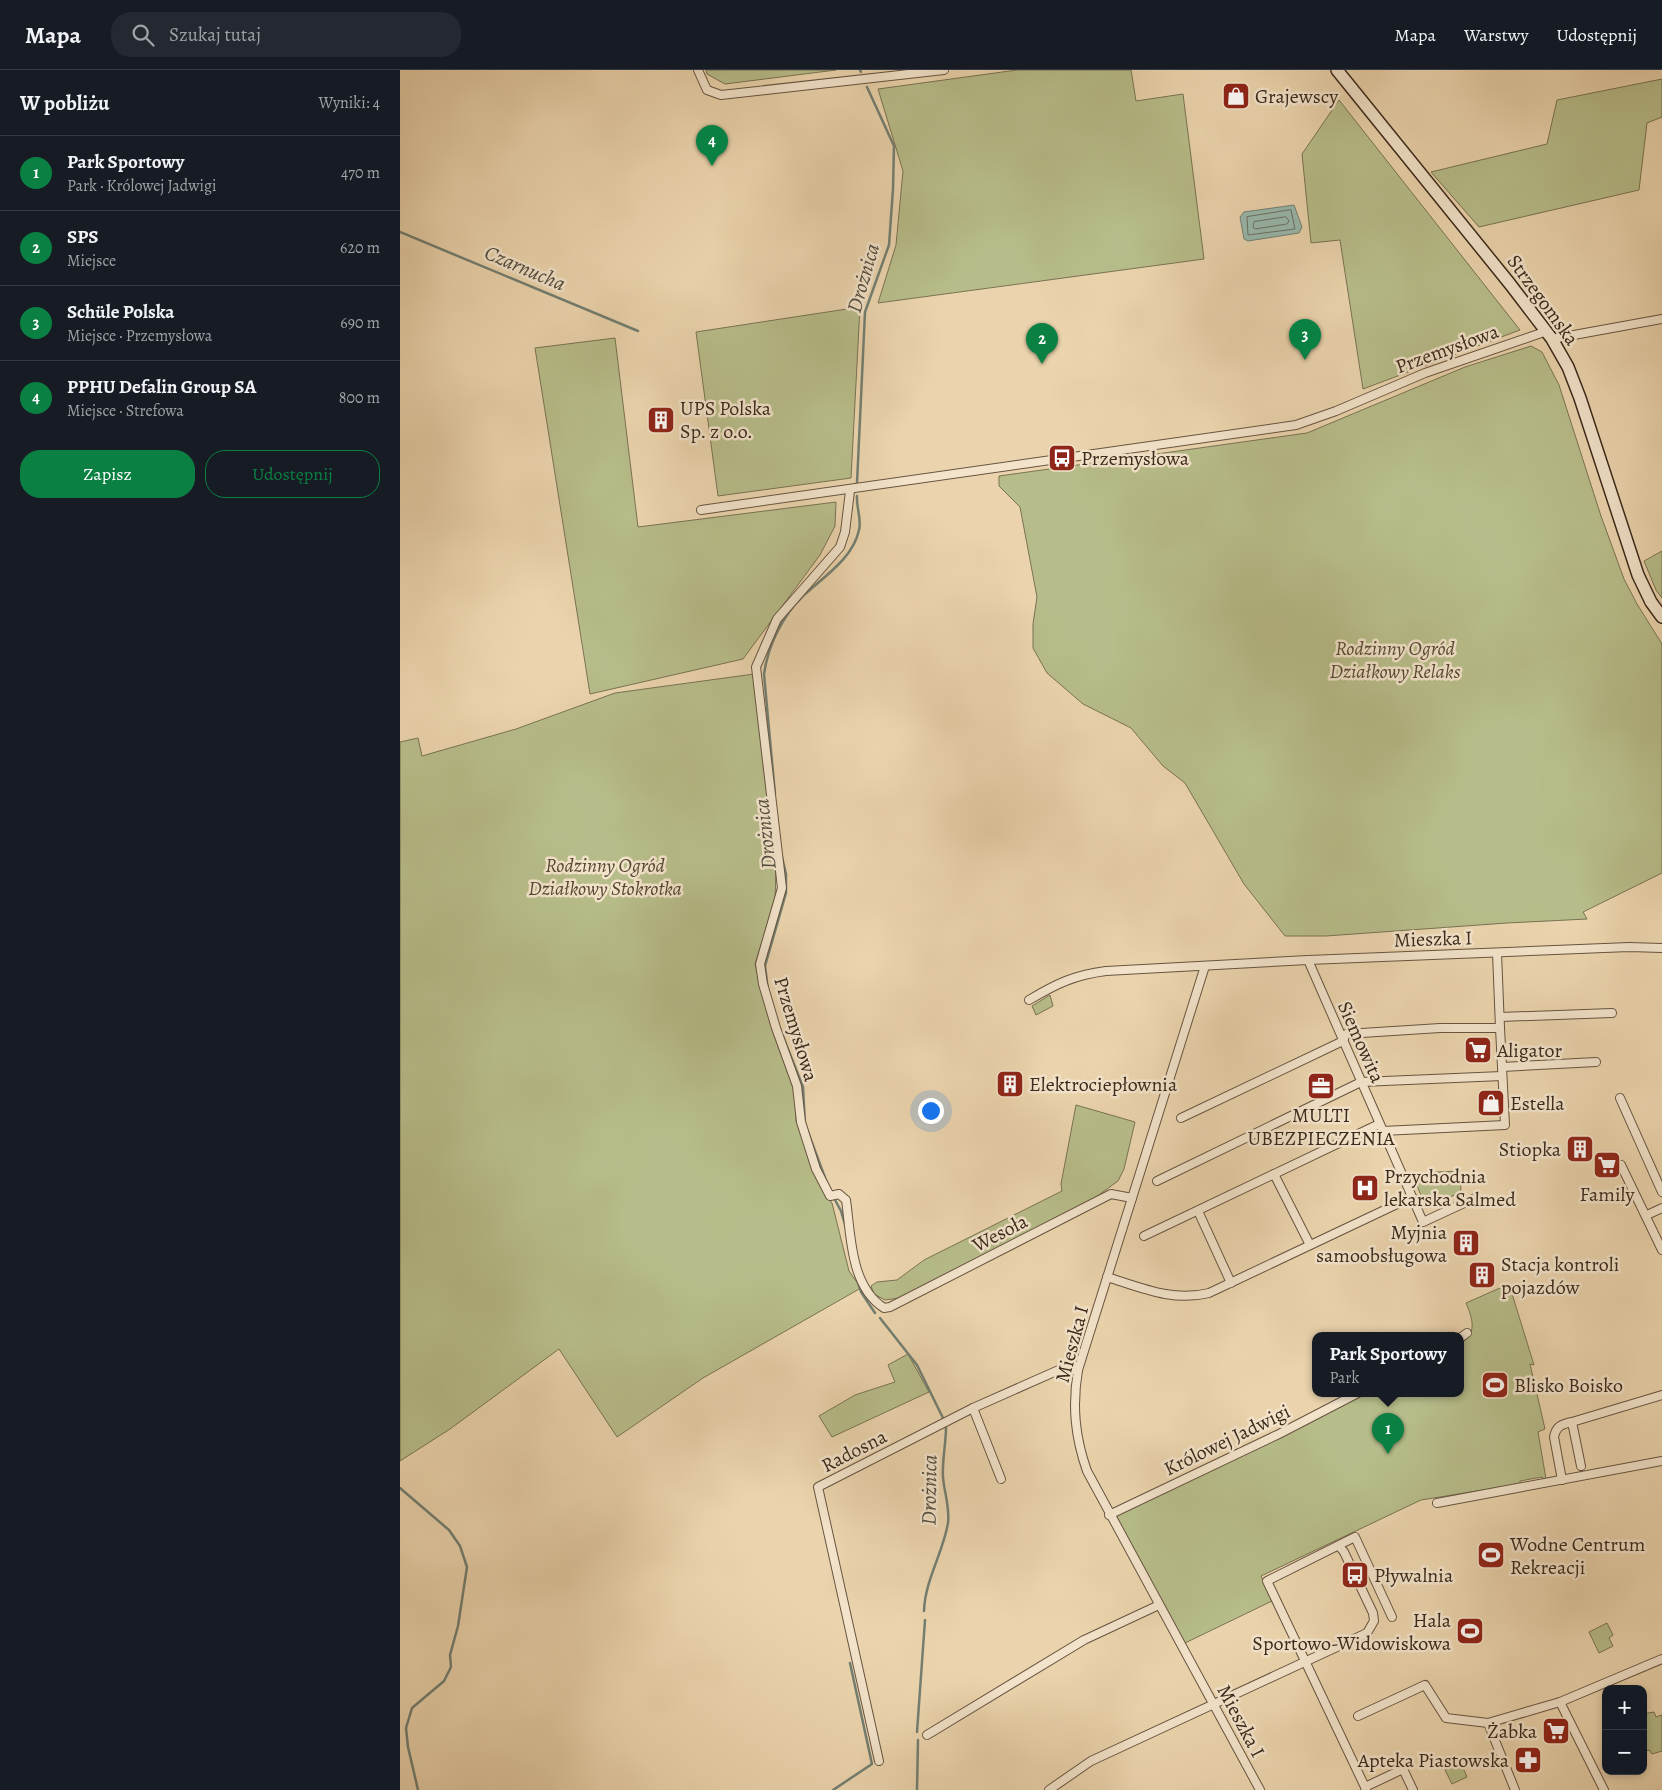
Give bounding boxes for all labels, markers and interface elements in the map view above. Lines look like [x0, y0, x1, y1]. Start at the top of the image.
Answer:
search box [111, 12, 461, 57]
text: Mapa [25, 19, 81, 51]
icon: search [129, 21, 157, 49]
text: Szukaj tutaj [169, 22, 261, 48]
text: Mapa [1395, 23, 1436, 47]
text: Warstwy [1464, 23, 1528, 47]
text: Udostępnij [1556, 23, 1637, 47]
shop icon: Grajewscy [1221, 81, 1251, 111]
place label: Grajewscy [1255, 83, 1339, 110]
text: W pobliżu [20, 89, 109, 117]
text: Wyniki: 4 [318, 92, 380, 114]
pin: 4 [696, 125, 728, 166]
text: Park Sportowy [67, 149, 184, 175]
text: 1 [33, 162, 39, 184]
text: 470 m [341, 162, 380, 184]
text: Park · Królowej Jadwigi [67, 175, 217, 197]
text: SPS [67, 224, 98, 250]
text: 2 [32, 237, 40, 259]
text: 620 m [340, 237, 380, 259]
water label: Czarnucha [480, 238, 570, 298]
water label: Drożnica [840, 240, 886, 316]
street label: Strzegomska [1501, 249, 1586, 351]
text: Miejsce [67, 250, 116, 272]
text: Schüle Polska [67, 299, 174, 325]
text: 3 [33, 312, 39, 334]
text: 690 m [340, 312, 380, 334]
street label: Przemysłowa [1392, 318, 1503, 380]
pin: 3 [1289, 319, 1321, 360]
pin: 2 [1026, 323, 1058, 364]
text: Miejsce · Przemysłowa [67, 325, 212, 347]
text: PPHU Defalin Group SA [67, 374, 256, 400]
text: 4 [32, 387, 40, 409]
text: 800 m [339, 387, 380, 409]
place label: UPS Polska Sp. z o.o. [680, 395, 772, 445]
text: Miejsce · Strefowa [67, 400, 184, 422]
building icon: UPS Polska Sp. z o.o. [646, 405, 676, 435]
bus stop icon: Przemysłowa [1047, 443, 1077, 473]
place label: Przemysłowa [1081, 445, 1190, 472]
button: Zapisz [20, 450, 195, 498]
button: Udostępnij [205, 450, 380, 498]
park label: Rodzinny Ogród Działkowy Relaks [1330, 635, 1461, 685]
water label: Drożnica [747, 797, 783, 871]
park label: Rodzinny Ogród Działkowy Stokrotka [528, 852, 682, 902]
street label: Mieszka I [1393, 924, 1473, 954]
street label: Przemysłowa [767, 973, 825, 1085]
street label: Siemowita [1331, 997, 1391, 1088]
supermarket icon: Aligator [1463, 1035, 1493, 1065]
place label: Aligator [1496, 1037, 1562, 1064]
building icon: Elektrociepłownia [995, 1069, 1025, 1099]
place label: Elektrociepłownia [1029, 1071, 1178, 1098]
office icon: MULTI UBEZPIECZENIA [1306, 1071, 1336, 1101]
shop icon: Estella [1476, 1088, 1506, 1118]
place label: Estella [1510, 1090, 1565, 1117]
your location [918, 1098, 944, 1124]
place label: MULTI UBEZPIECZENIA [1247, 1102, 1395, 1152]
building icon: Stiopka [1565, 1134, 1595, 1164]
place label: Stiopka [1499, 1136, 1562, 1163]
supermarket icon: Family [1592, 1150, 1622, 1180]
place label: Przychodnia lekarska Salmed [1384, 1163, 1516, 1213]
hospital icon: Przychodnia lekarska Salmed [1350, 1173, 1380, 1203]
place label: Family [1580, 1181, 1635, 1208]
street label: Wesoła [967, 1207, 1033, 1259]
place label: Myjnia samoobsługowa [1316, 1219, 1448, 1269]
building icon: Myjnia samoobsługowa [1451, 1228, 1481, 1258]
place label: Stacja kontroli pojazdów [1501, 1251, 1619, 1301]
building icon: Stacja kontroli pojazdów [1467, 1260, 1497, 1290]
street label: Mieszka I [1049, 1303, 1095, 1385]
popup [1312, 1332, 1464, 1397]
text: Park Sportowy [1329, 1341, 1447, 1367]
text: Park [1329, 1367, 1359, 1389]
sports icon: Blisko Boisko [1480, 1370, 1510, 1400]
place label: Blisko Boisko [1514, 1372, 1623, 1399]
street label: Królowej Jadwigi [1159, 1398, 1295, 1482]
pin: 1 [1372, 1413, 1404, 1454]
street label: Radosna [817, 1423, 892, 1479]
water label: Drożnica [914, 1454, 944, 1526]
place label: Wodne Centrum Rekreacji [1509, 1531, 1646, 1581]
sports icon: Wodne Centrum Rekreacji [1476, 1540, 1506, 1570]
bus stop icon: Pływalnia [1340, 1560, 1370, 1590]
place label: Pływalnia [1374, 1562, 1454, 1589]
place label: Hala Sportowo-Widowiskowa [1252, 1607, 1452, 1657]
sports icon: Hala Sportowo-Widowiskowa [1455, 1616, 1485, 1646]
street label: Mieszka I [1211, 1680, 1271, 1762]
map controls [1602, 1685, 1647, 1775]
button: + [1602, 1685, 1647, 1730]
supermarket icon: Żabka [1541, 1716, 1571, 1746]
place label: Żabka [1487, 1718, 1538, 1745]
button: − [1602, 1730, 1647, 1775]
pharmacy icon: Apteka Piastowska [1513, 1745, 1543, 1775]
place label: Apteka Piastowska [1357, 1747, 1510, 1774]

